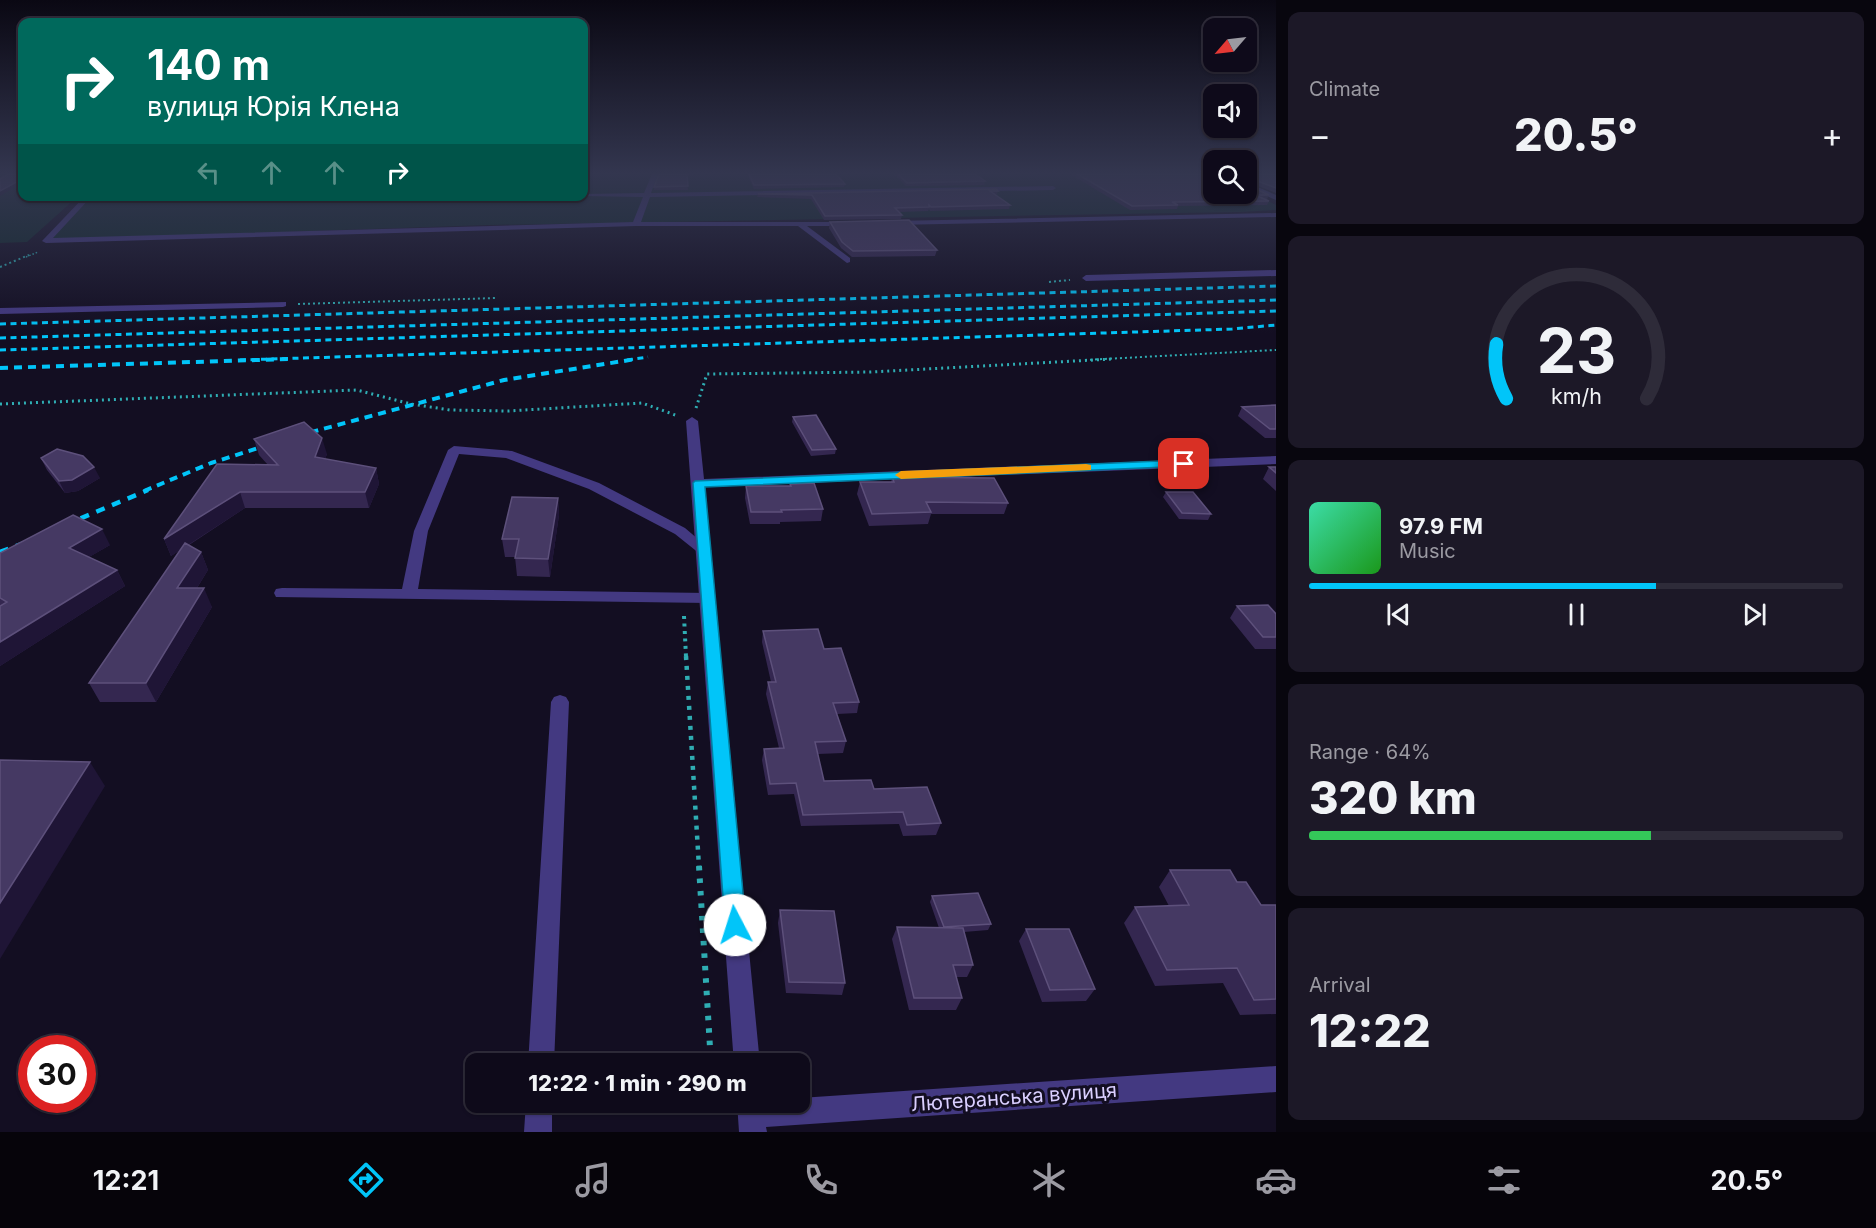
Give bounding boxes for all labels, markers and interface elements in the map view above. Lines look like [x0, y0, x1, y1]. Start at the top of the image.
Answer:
north arrow [1203, 18, 1257, 72]
map controls [1203, 18, 1257, 204]
text: 140 m [147, 39, 270, 90]
icon: right [48, 42, 126, 120]
text: Climate [1309, 77, 1380, 101]
button: sound [1203, 84, 1257, 138]
text: вулиця Юрія Клена [147, 90, 400, 123]
text: 20.5° [1514, 107, 1638, 162]
text: − [1309, 115, 1331, 155]
text: + [1821, 115, 1843, 155]
button: search [1203, 150, 1257, 204]
icon: left [192, 156, 225, 189]
icon: ahead [255, 156, 288, 189]
icon: ahead [318, 156, 351, 189]
icon: right [381, 156, 414, 189]
text: 23 [1536, 313, 1616, 388]
text: km/h [1551, 383, 1601, 409]
pin [1158, 438, 1209, 489]
icon: arrive [1167, 447, 1200, 480]
text: 97.9 FM [1399, 513, 1483, 539]
text: Music [1399, 539, 1456, 563]
icon: previous [1382, 598, 1415, 631]
icon: pause [1560, 598, 1593, 631]
icon: next [1738, 598, 1771, 631]
text: Range · 64% [1309, 740, 1431, 764]
text: 320 km [1309, 770, 1477, 825]
position arrow [703, 893, 767, 957]
text: Arrival [1309, 973, 1371, 997]
text: 12:22 [1309, 1003, 1431, 1058]
speed limit sign: 30 [18, 1035, 96, 1113]
text: 12:22 · 1 min · 290 m [528, 1070, 747, 1096]
street label: Лютеранська вулиця [910, 1078, 1118, 1116]
icon: directions [345, 1159, 387, 1201]
icon: music [572, 1159, 614, 1201]
icon: phone [800, 1159, 842, 1201]
icon: climate [1028, 1159, 1070, 1201]
icon: car [1255, 1159, 1297, 1201]
icon: filters [1483, 1159, 1525, 1201]
text: 12:21 [93, 1164, 159, 1197]
text: 20.5° [1710, 1164, 1783, 1197]

